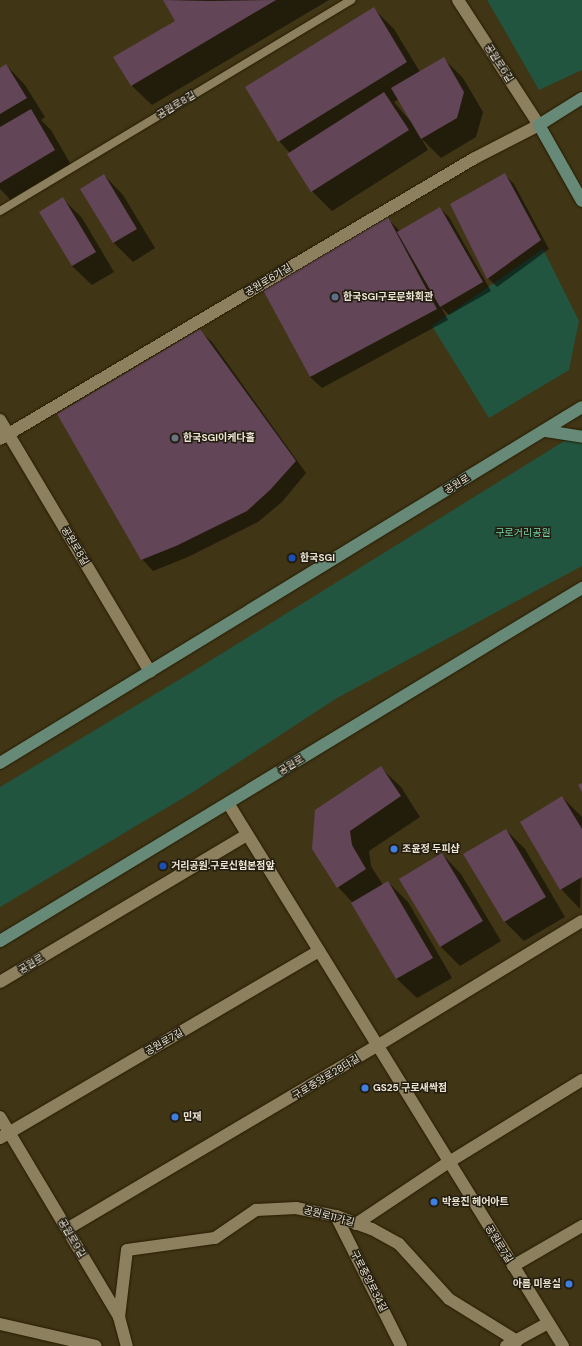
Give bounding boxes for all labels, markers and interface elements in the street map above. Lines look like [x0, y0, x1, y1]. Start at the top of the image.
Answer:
street label: 공원로6길 [482, 42, 516, 84]
street label: 공원로8길 [155, 89, 197, 121]
street label: 공원로6가길 [243, 261, 293, 299]
place label: 한국SGI구로문화회관 [343, 291, 433, 303]
marker: 한국SGI구로문화회관 [330, 292, 340, 302]
place label: 한국SGI이케다홀 [183, 432, 255, 444]
marker: 한국SGI이케다홀 [170, 433, 180, 443]
street label: 공원로 [442, 472, 472, 496]
street label: 공원로8길 [59, 525, 91, 567]
park label: 구로거리공원 [495, 527, 551, 539]
place label: 한국SGI [300, 552, 335, 564]
marker: 한국SGI [287, 553, 297, 563]
street label: 공원로 [276, 753, 306, 777]
place label: 조윤정 두피샵 [402, 843, 460, 855]
marker: 조윤정 두피샵 [389, 844, 399, 854]
place label: 거리공원.구로신협본점앞 [171, 860, 275, 872]
marker: 거리공원.구로신협본점앞 [158, 861, 168, 871]
street label: 공원로 [16, 952, 46, 976]
street label: 공원로7길 [143, 1026, 185, 1058]
street label: 구로중앙로28다길 [290, 1052, 362, 1102]
place label: GS25 구로새싹점 [373, 1082, 447, 1094]
marker: GS25 구로새싹점 [360, 1083, 370, 1093]
place label: 민재 [183, 1111, 201, 1123]
marker: 민재 [170, 1112, 180, 1122]
place label: 박용진 헤어아트 [442, 1196, 509, 1208]
marker: 박용진 헤어아트 [429, 1197, 439, 1207]
street label: 공원로11가길 [302, 1203, 356, 1229]
street label: 공원로9길 [56, 1216, 88, 1260]
street label: 공원로7길 [483, 1223, 515, 1265]
street label: 구로중앙로34길 [348, 1248, 390, 1314]
place label: 아름 미용실 [513, 1278, 561, 1290]
marker: 아름 미용실 [564, 1279, 574, 1289]

